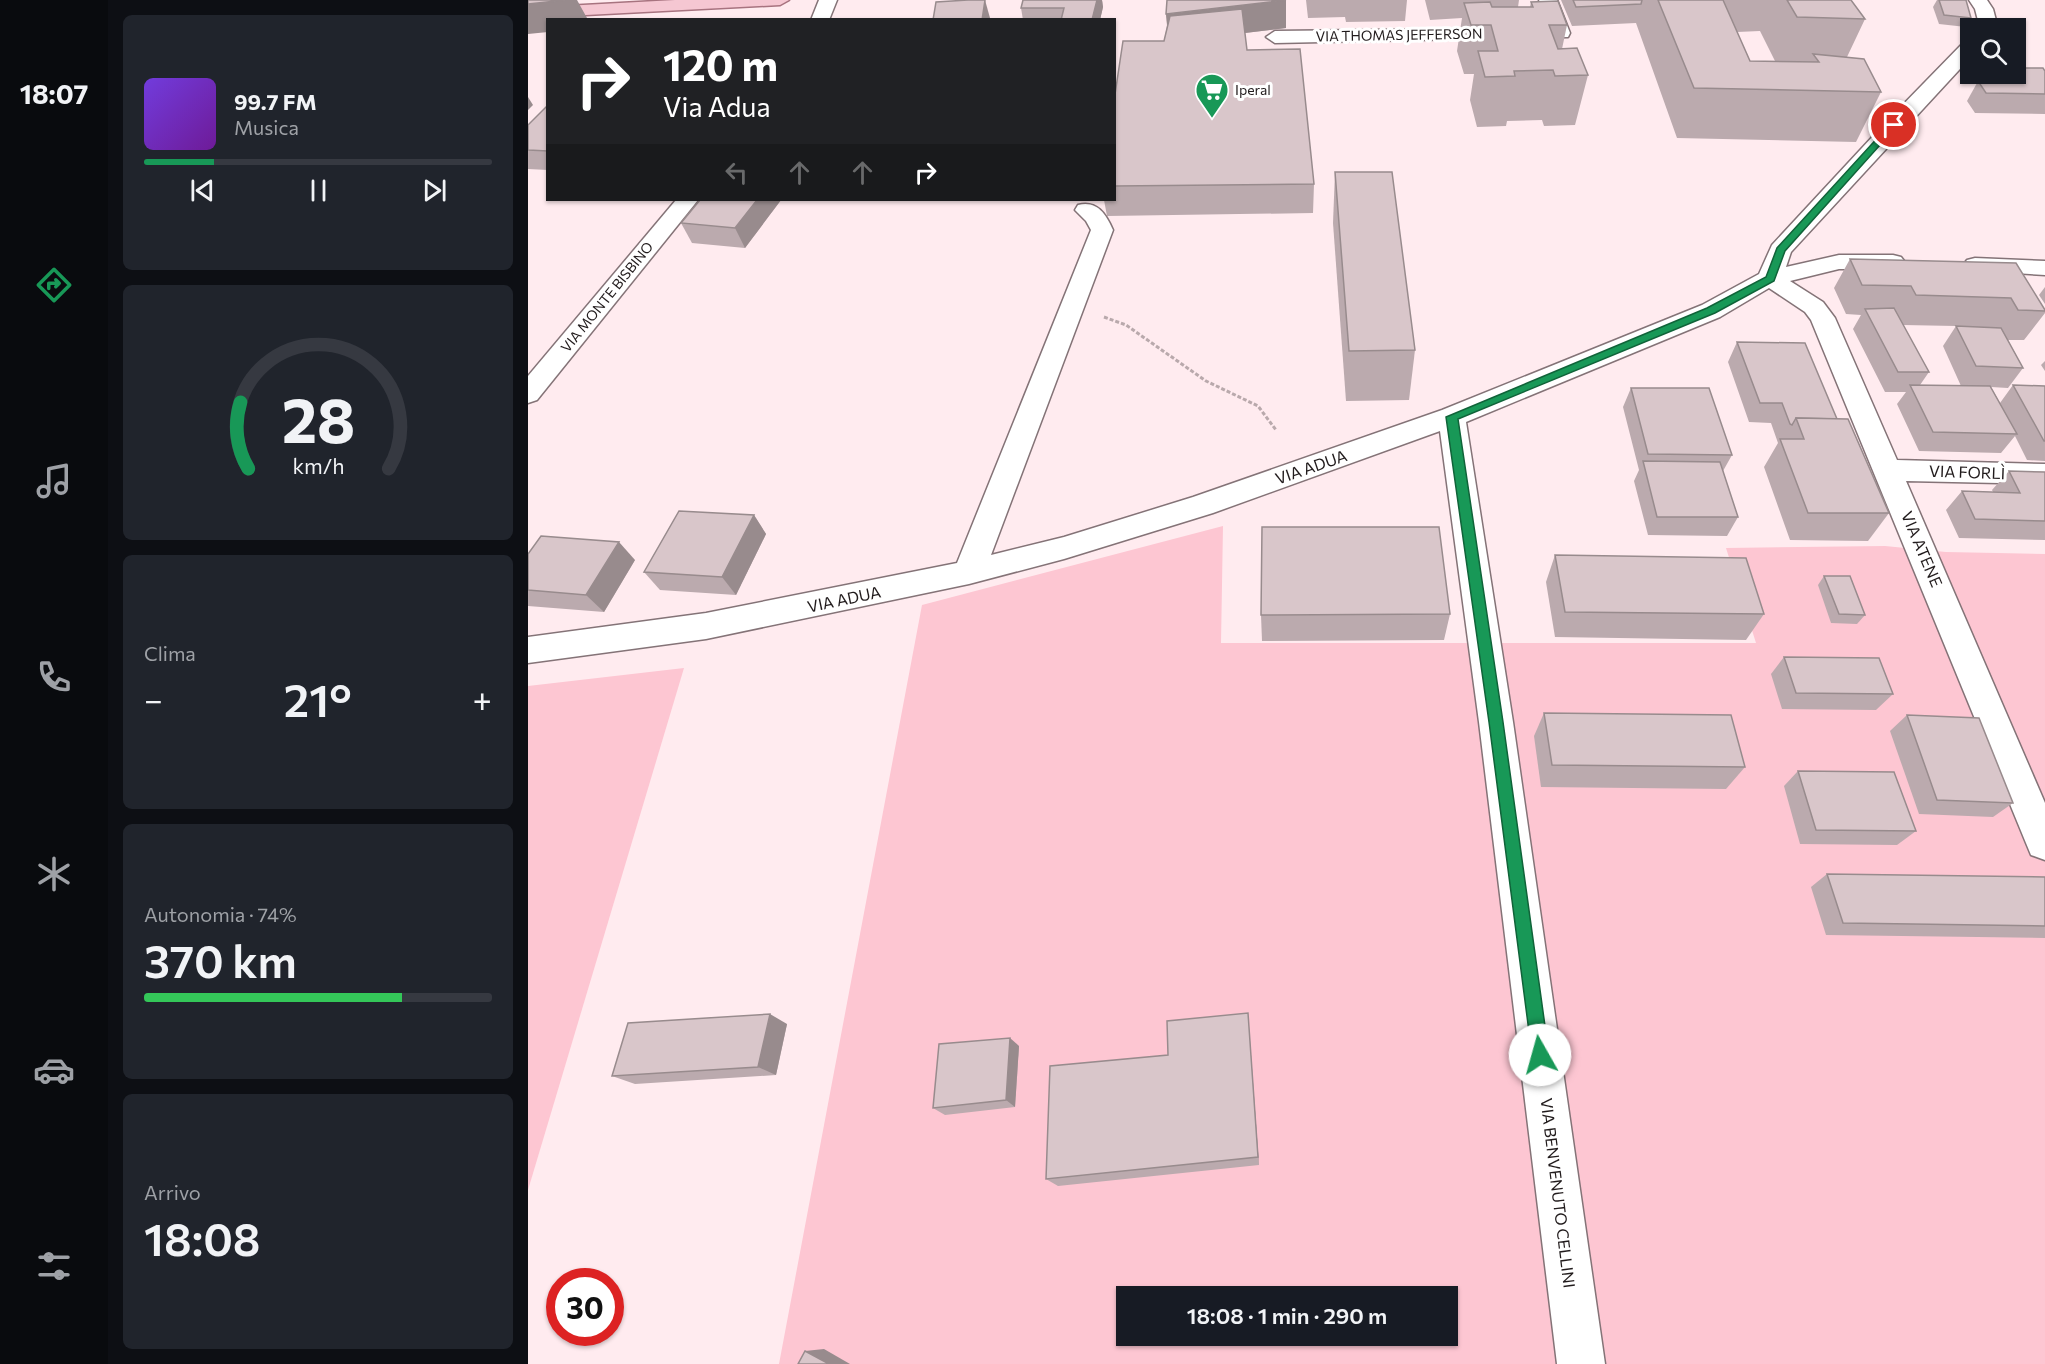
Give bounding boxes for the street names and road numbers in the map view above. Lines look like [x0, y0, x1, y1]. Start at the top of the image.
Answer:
street label: VIA THOMAS JEFFERSON [1315, 25, 1483, 44]
street label: VIA MONTE BISBINO [557, 238, 656, 355]
street label: VIA ADUA [1272, 445, 1349, 488]
street label: VIA FORLÌ [1929, 461, 2005, 482]
street label: VIA ATENE [1898, 508, 1947, 590]
street label: VIA ADUA [805, 581, 882, 616]
street label: VIA BENVENUTO CELLINI [1537, 1097, 1580, 1289]

